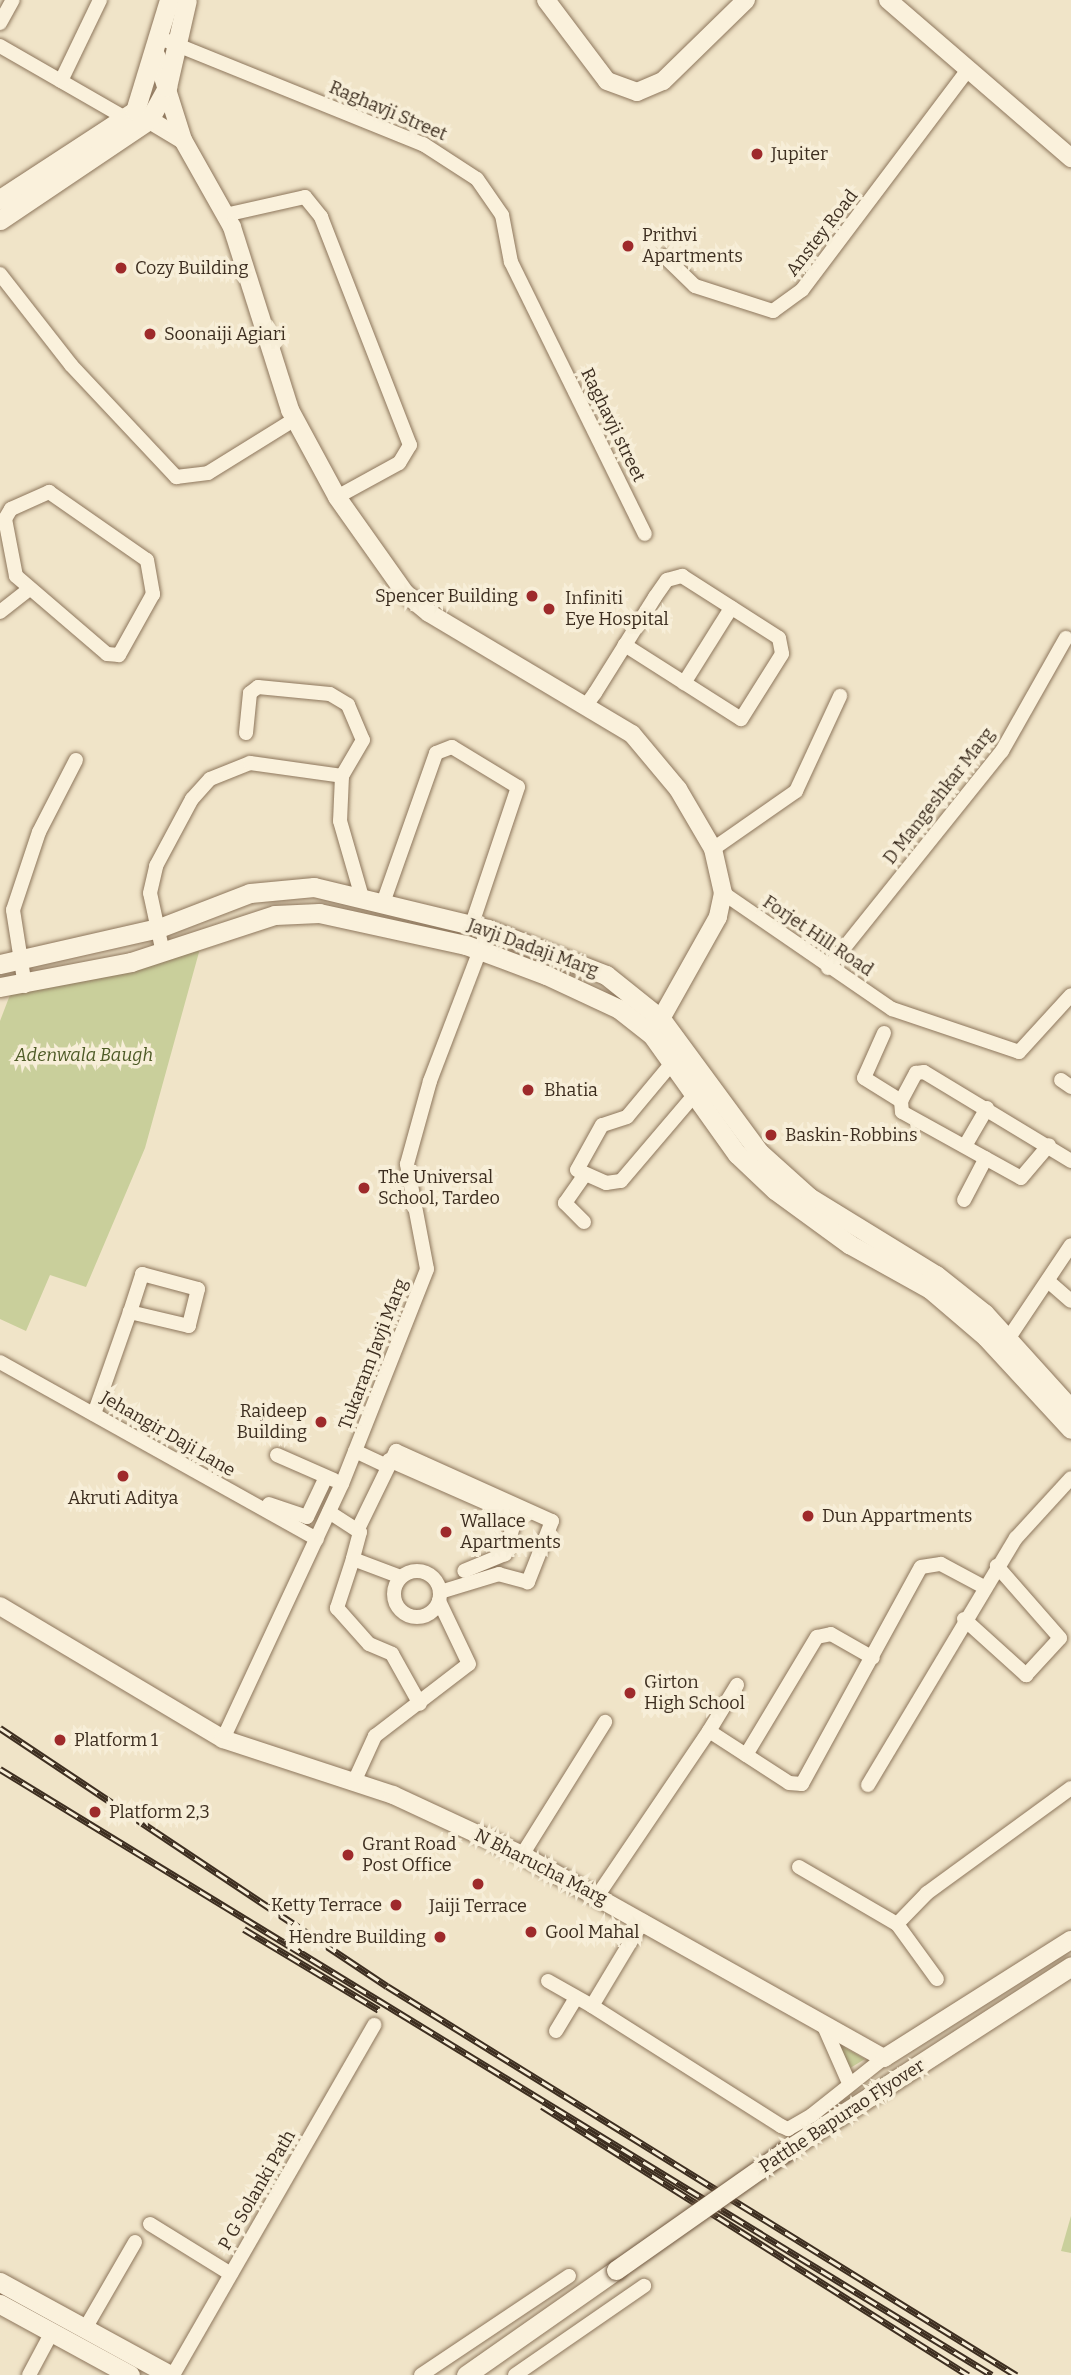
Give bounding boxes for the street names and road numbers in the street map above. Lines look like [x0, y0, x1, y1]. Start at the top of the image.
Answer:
street label: Raghavji Street [326, 76, 450, 146]
street label: Anstey Road [782, 186, 862, 280]
street label: Raghavji street [576, 365, 650, 485]
street label: D Mangeshkar Marg [879, 723, 999, 869]
street label: Forjet Hill Road [759, 891, 877, 981]
street label: Javji Dadaji Marg [465, 914, 601, 982]
street label: Tukaram Javji Marg [334, 1275, 412, 1433]
street label: Jehangir Daji Lane [97, 1387, 239, 1481]
street label: N Bharucha Marg [471, 1824, 611, 1910]
street label: Patthe Bapurao Flyover [755, 2054, 929, 2178]
street label: P G Solanki Path [214, 2126, 300, 2254]

